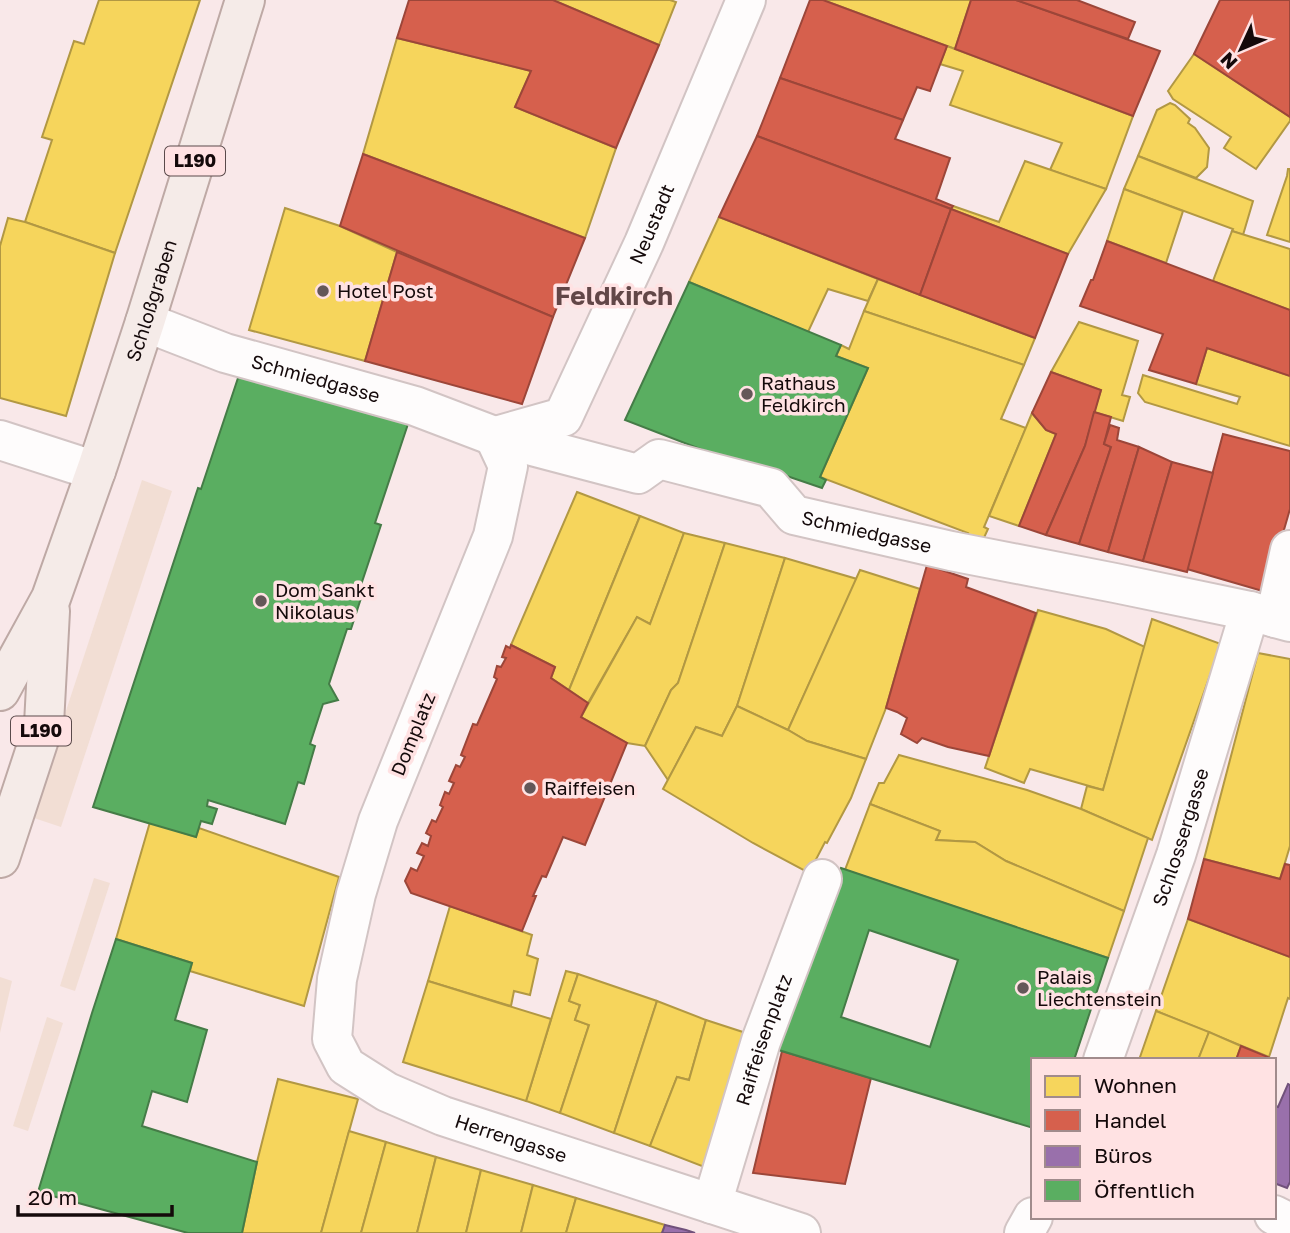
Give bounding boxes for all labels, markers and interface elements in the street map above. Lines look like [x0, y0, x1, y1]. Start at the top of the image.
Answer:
north arrow [1206, 14, 1276, 84]
text: N [1215, 48, 1242, 74]
road number: L190 [165, 146, 225, 176]
street label: Neustadt [624, 180, 678, 268]
street label: Schloßgraben [121, 237, 181, 364]
place label: Hotel Post [337, 279, 434, 302]
district label: Feldkirch [555, 280, 673, 311]
marker: Hotel Post [315, 283, 331, 299]
street label: Schmiedgasse [249, 349, 383, 407]
place label: Rathaus Feldkirch [761, 371, 846, 416]
marker: Rathaus Feldkirch [739, 386, 755, 402]
street label: Schmiedgasse [800, 505, 934, 557]
place label: Dom Sankt Nikolaus [275, 578, 375, 623]
marker: Dom Sankt Nikolaus [253, 593, 269, 609]
street label: Domplatz [385, 689, 440, 779]
road number: L190 [11, 716, 71, 746]
street label: Schlossergasse [1147, 765, 1213, 909]
place label: Raiffeisen [544, 776, 635, 799]
marker: Raiffeisen [522, 780, 538, 796]
place label: Palais Liechtenstein [1037, 965, 1162, 1010]
street label: Raiffeisenplatz [730, 971, 796, 1108]
marker: Palais Liechtenstein [1015, 980, 1031, 996]
legend [1031, 1058, 1276, 1219]
text: Wohnen [1094, 1072, 1177, 1098]
text: Handel [1094, 1107, 1167, 1133]
street label: Herrengasse [452, 1109, 570, 1167]
text: Büros [1094, 1142, 1153, 1168]
scale bar [18, 1174, 172, 1218]
text: Öffentlich [1094, 1177, 1195, 1203]
text: 20 m [28, 1184, 77, 1210]

